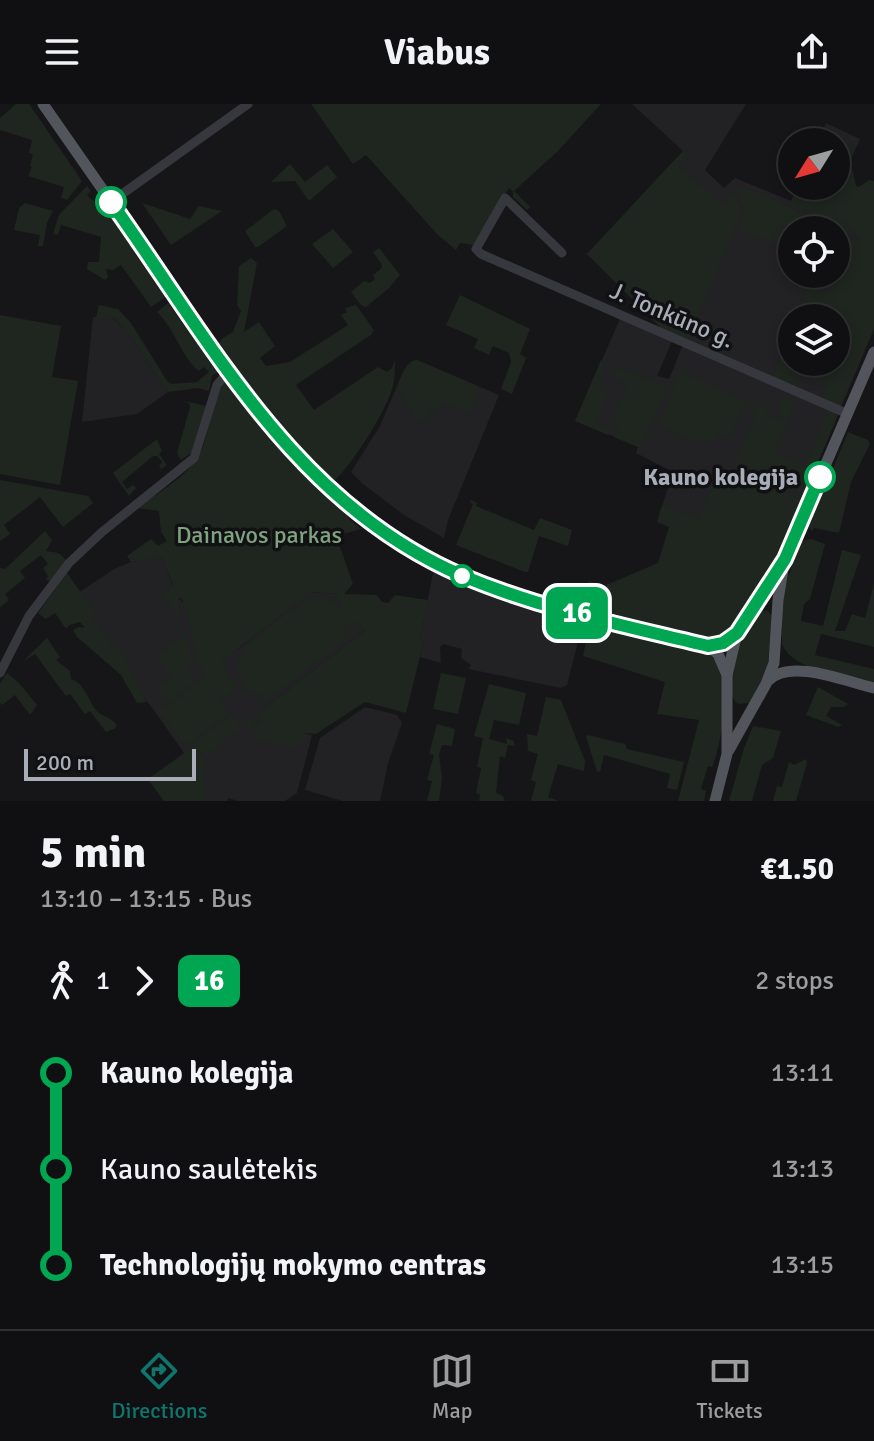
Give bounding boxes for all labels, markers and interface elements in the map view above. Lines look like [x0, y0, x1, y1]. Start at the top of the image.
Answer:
icon: menu [40, 30, 84, 74]
text: Viabus [384, 30, 490, 75]
icon: share [790, 30, 834, 74]
north arrow [778, 128, 850, 200]
map controls [778, 128, 850, 376]
unlabelled marker [96, 187, 126, 217]
button: locate [778, 216, 850, 288]
street label: J. Tonkūno g. [606, 275, 738, 355]
button: layers [778, 304, 850, 376]
place label: Kauno kolegija [643, 462, 798, 492]
marker: Kauno kolegija [805, 462, 835, 492]
park label: Dainavos parkas [176, 520, 342, 550]
unlabelled marker [451, 565, 473, 587]
line badge: 16 [541, 587, 613, 639]
text: 16 [562, 596, 592, 630]
scale bar [24, 745, 196, 781]
text: 200 m [36, 749, 94, 776]
text: 5 min [40, 826, 146, 880]
text: €1.50 [761, 851, 834, 888]
text: 13:10 – 13:15 · Bus [40, 883, 252, 915]
icon: walk [40, 959, 84, 1003]
icon: forward [122, 959, 166, 1003]
text: 16 [194, 964, 224, 998]
text: 1 [96, 965, 110, 997]
text: 2 stops [755, 965, 834, 997]
text: Kauno kolegija [100, 1055, 294, 1092]
text: 13:11 [771, 1057, 834, 1089]
text: Kauno saulėtekis [100, 1151, 318, 1188]
text: 13:13 [771, 1153, 834, 1185]
text: Technologijų mokymo centras [100, 1247, 486, 1284]
text: 13:15 [771, 1249, 834, 1281]
tab: Directions [111, 1349, 207, 1424]
tab: Map [430, 1349, 474, 1424]
tab: Tickets [697, 1349, 763, 1424]

